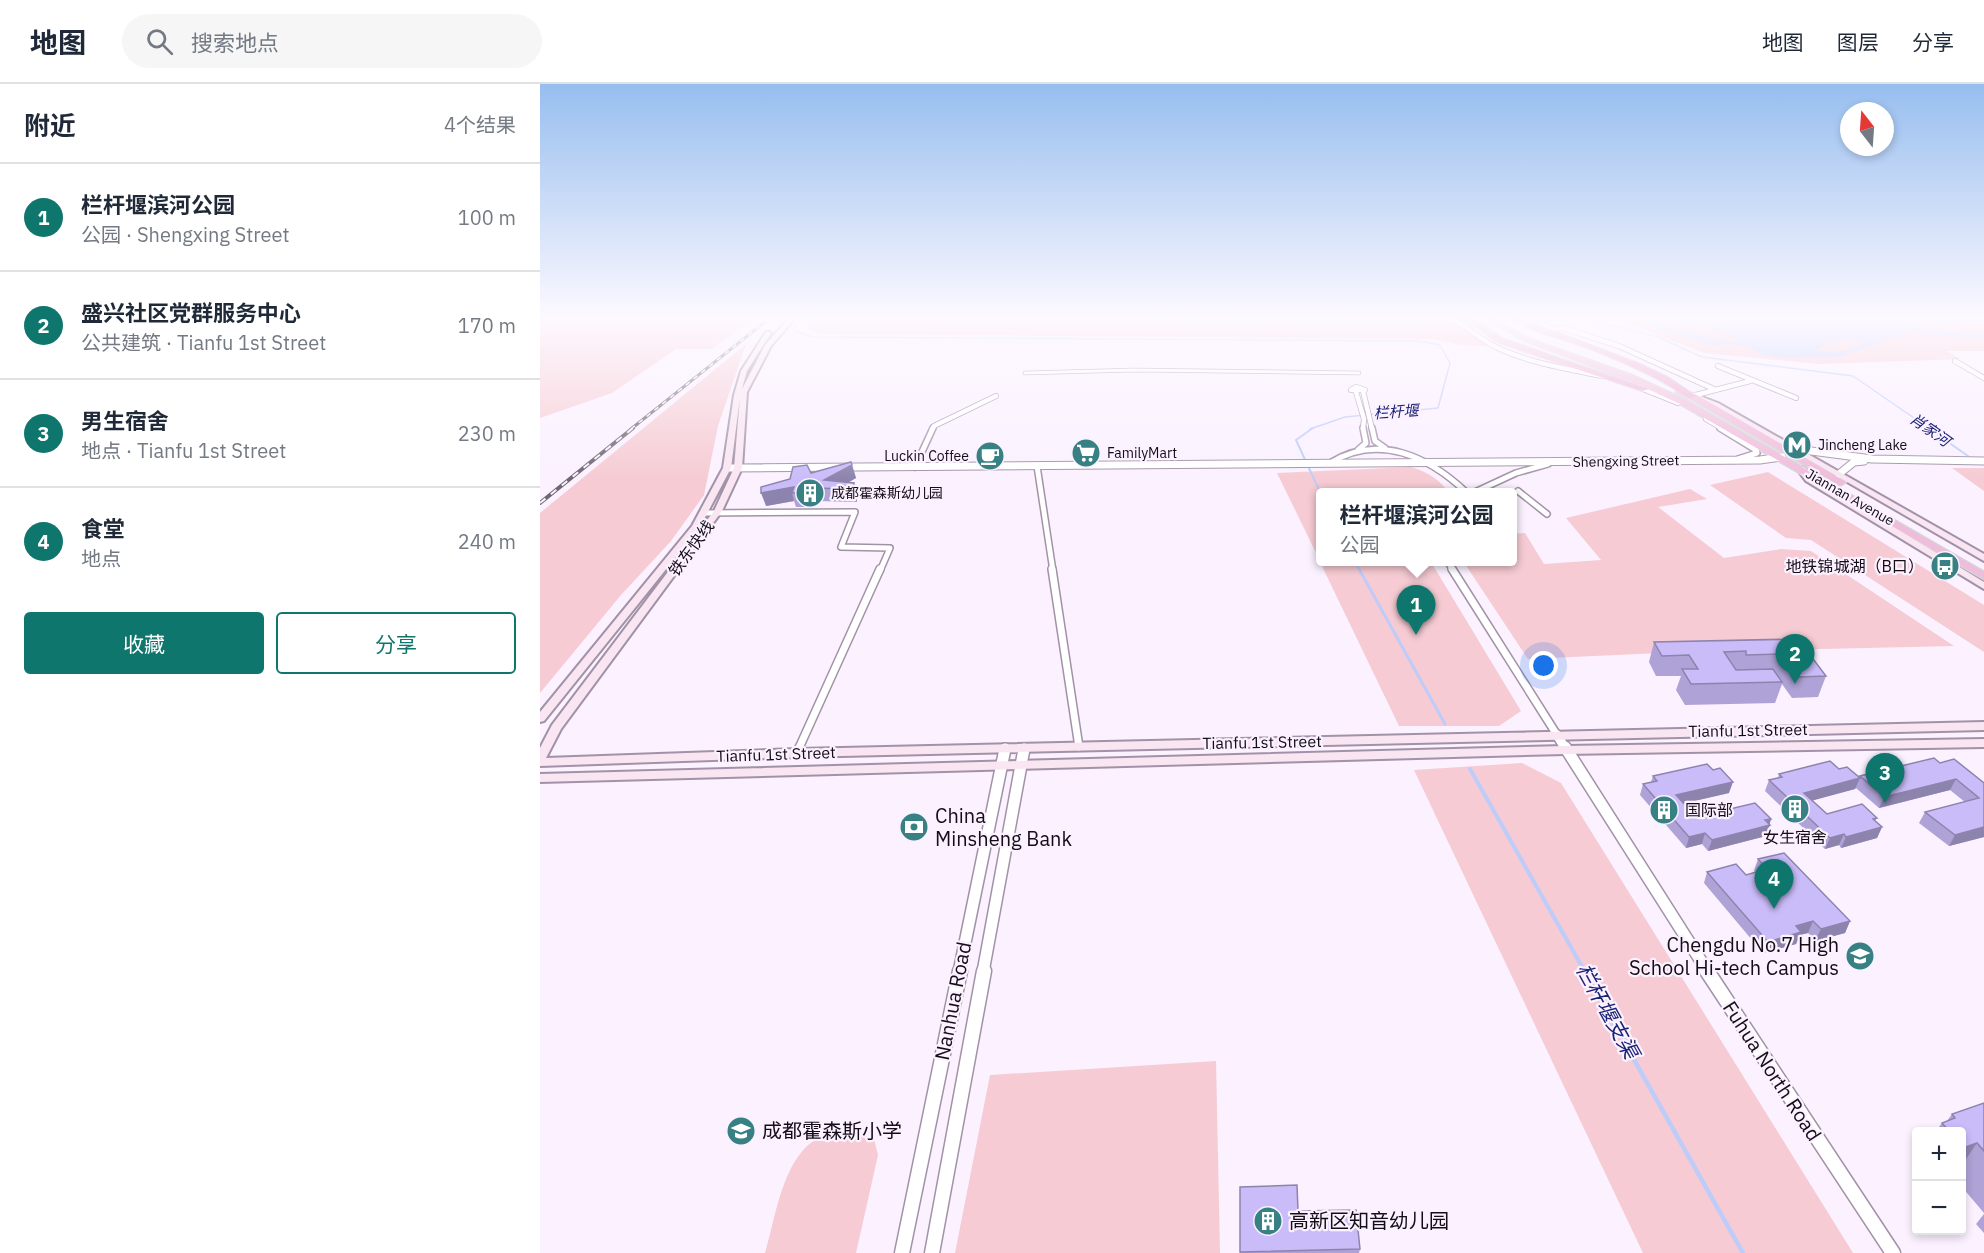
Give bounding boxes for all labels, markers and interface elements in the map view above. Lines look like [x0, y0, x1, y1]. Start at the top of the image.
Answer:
search box [122, 14, 542, 68]
text: 地图 [30, 24, 86, 61]
icon: search [143, 25, 176, 58]
text: 搜索地点 [191, 28, 279, 57]
text: 地图 [1762, 28, 1804, 56]
text: 图层 [1837, 28, 1879, 56]
text: 分享 [1912, 28, 1954, 56]
north arrow [1840, 102, 1894, 156]
text: 附近 [24, 108, 76, 142]
text: 4个结果 [444, 111, 516, 138]
text: 栏杆堰滨河公园 [81, 190, 235, 219]
text: 1 [38, 204, 50, 231]
text: 100 m [458, 204, 516, 231]
text: 公园 · Shengxing Street [81, 221, 289, 248]
text: 盛兴社区党群服务中心 [81, 298, 301, 327]
text: 2 [38, 312, 50, 339]
text: 170 m [458, 312, 516, 339]
text: 公共建筑 · Tianfu 1st Street [81, 329, 326, 356]
water label: 栏杆堰 [1373, 400, 1422, 423]
text: 男生宿舍 [81, 406, 169, 435]
water label: 肖家河 [1906, 409, 1957, 452]
text: 3 [38, 420, 50, 447]
text: 230 m [458, 420, 516, 447]
metro station icon: Jincheng Lake [1781, 429, 1813, 461]
place label: Jincheng Lake [1818, 436, 1908, 454]
text: 地点 · Tianfu 1st Street [81, 437, 286, 464]
supermarket icon: FamilyMart [1070, 437, 1102, 469]
cafe icon: Luckin Coffee [974, 440, 1006, 472]
place label: FamilyMart [1107, 444, 1177, 462]
place label: Luckin Coffee [884, 447, 969, 465]
street label: Shengxing Street [1572, 451, 1680, 471]
street label: Jiannan Avenue [1802, 464, 1898, 530]
building icon: 成都霍森斯幼儿园 [794, 477, 826, 509]
place label: 成都霍森斯幼儿园 [831, 484, 943, 502]
popup [1316, 488, 1517, 566]
text: 栏杆堰滨河公园 [1339, 500, 1494, 529]
text: 食堂 [81, 514, 125, 543]
street label: 铁东快线 [664, 516, 718, 580]
text: 4 [38, 528, 50, 555]
text: 240 m [458, 528, 516, 555]
text: 公园 [1339, 531, 1379, 558]
text: 地点 [81, 545, 121, 572]
bus stop icon: 地铁锦城湖（B口） [1929, 550, 1961, 582]
place label: 地铁锦城湖（B口） [1786, 556, 1924, 576]
pin: 1 [1396, 586, 1436, 635]
button: 收藏 [24, 612, 264, 674]
button: 分享 [276, 612, 516, 674]
pin: 2 [1776, 634, 1814, 684]
your location [1529, 651, 1558, 680]
street label: Tianfu 1st Street [1688, 719, 1808, 741]
street label: Tianfu 1st Street [1202, 731, 1322, 753]
street label: Tianfu 1st Street [716, 742, 836, 766]
pin: 3 [1866, 754, 1904, 803]
building icon: 女生宿舍 [1779, 793, 1811, 825]
building icon: 国际部 [1648, 794, 1680, 826]
place label: 国际部 [1685, 800, 1733, 820]
place label: China Minsheng Bank [935, 802, 1072, 852]
bank icon: China Minsheng Bank [898, 811, 930, 843]
place label: 女生宿舍 [1763, 827, 1827, 847]
pin: 4 [1754, 860, 1794, 909]
place label: Chengdu No.7 High School Hi-tech Campus [1629, 931, 1839, 981]
street label: Nanhua Road [928, 939, 977, 1063]
school or university icon: Chengdu No.7 High School Hi-tech Campus [1844, 940, 1876, 972]
water label: 栏杆堰支渠 [1570, 958, 1647, 1066]
street label: Fuhua North Road [1717, 995, 1828, 1146]
school or university icon: 成都霍森斯小学 [725, 1115, 757, 1147]
place label: 成都霍森斯小学 [762, 1117, 902, 1144]
map controls [1912, 1127, 1966, 1235]
button: + [1912, 1127, 1966, 1181]
button: − [1912, 1181, 1966, 1235]
building icon: 高新区知音幼儿园 [1252, 1205, 1284, 1237]
place label: 高新区知音幼儿园 [1289, 1207, 1449, 1234]

